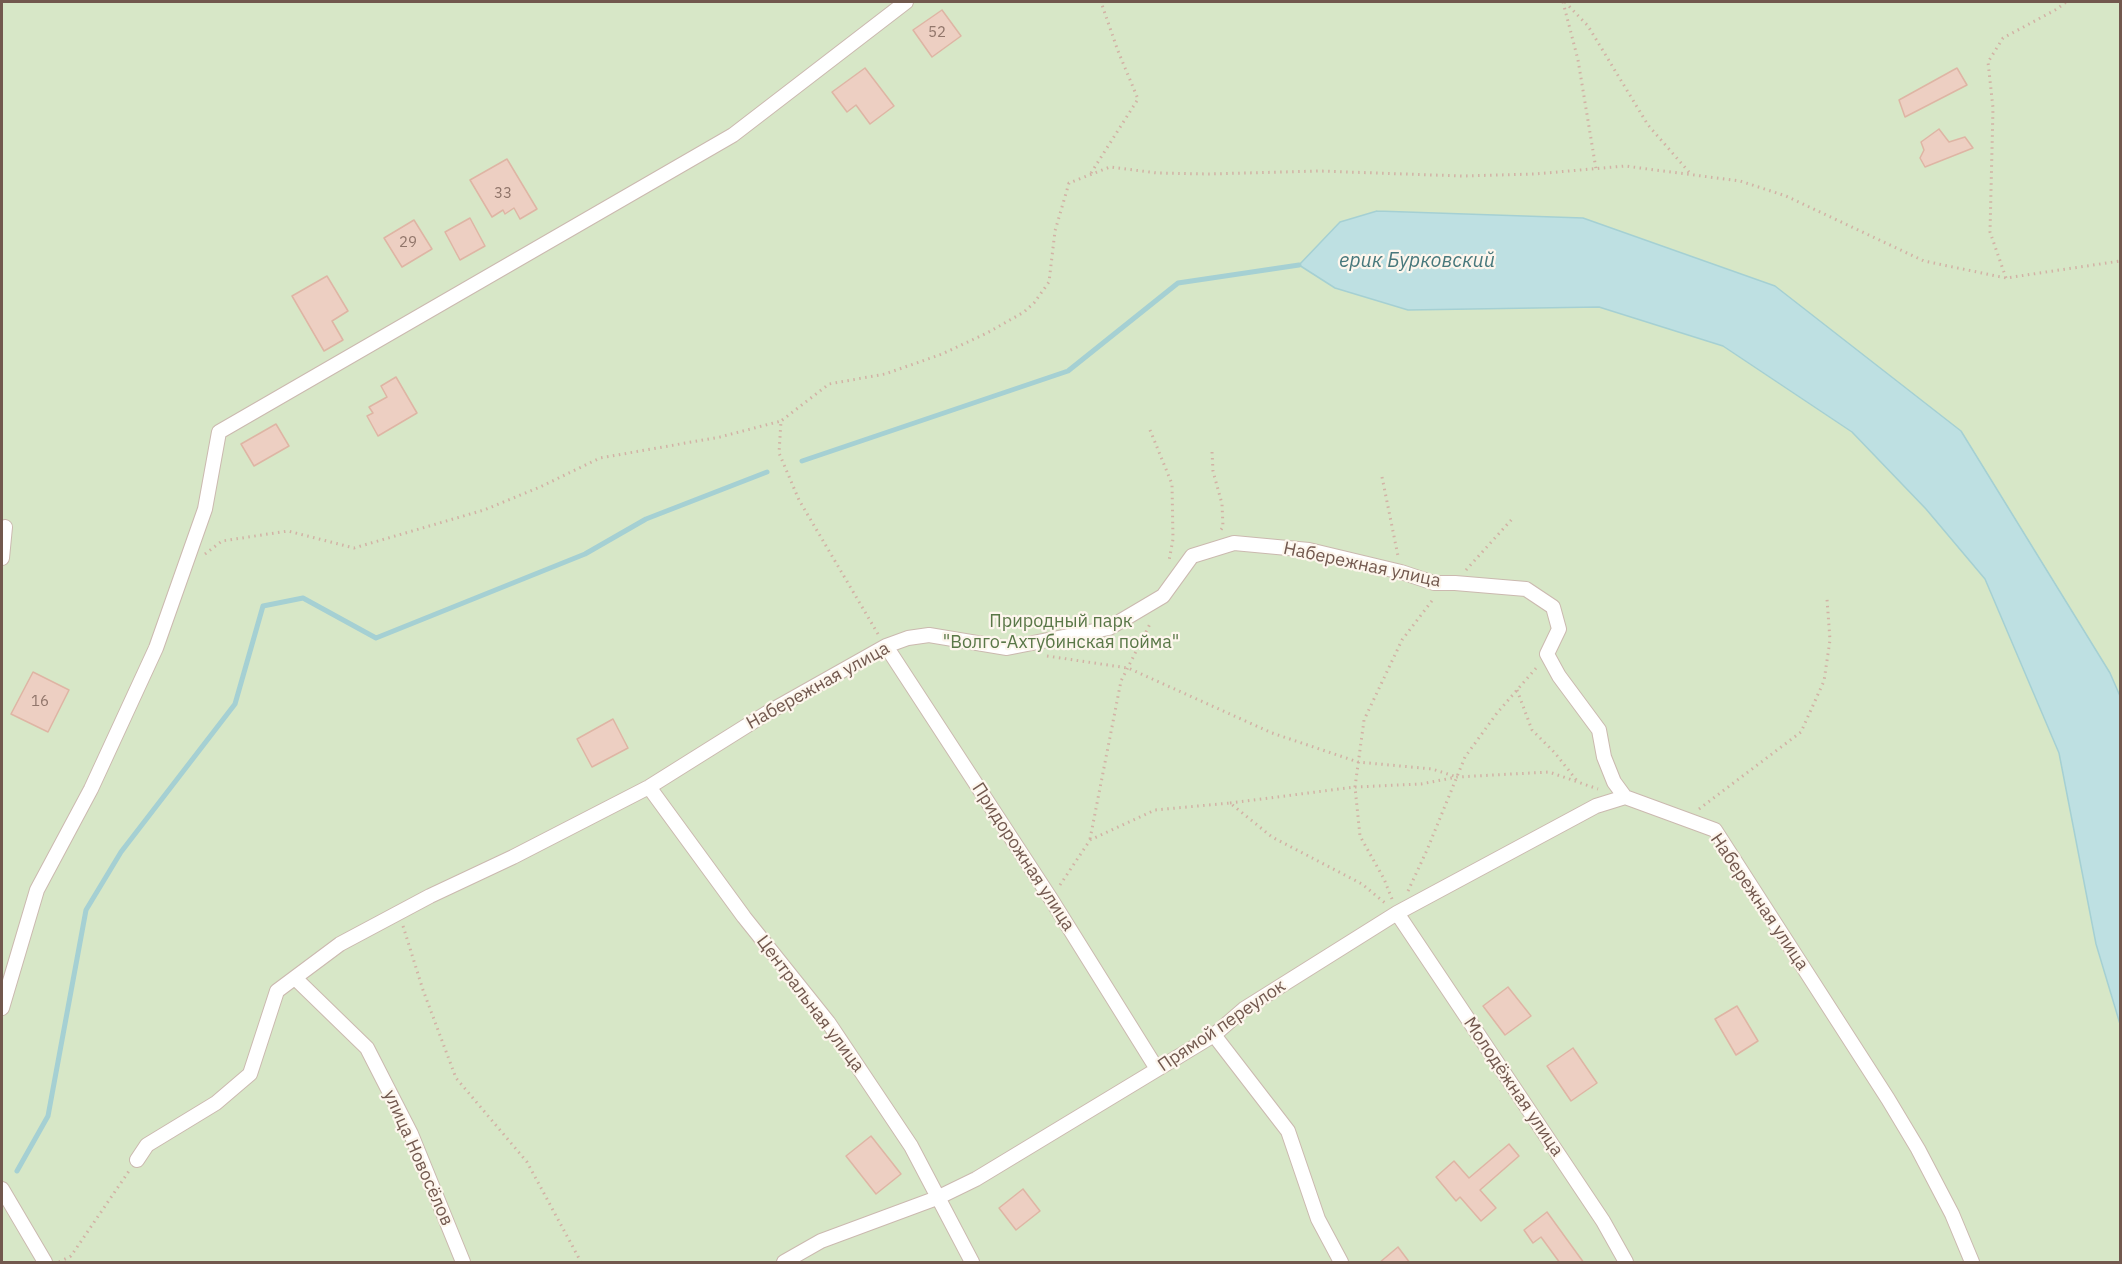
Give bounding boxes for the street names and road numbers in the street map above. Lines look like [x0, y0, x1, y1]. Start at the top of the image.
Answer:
street label: Набережная улица [1281, 538, 1443, 592]
street label: Набережная улица [743, 638, 893, 734]
street label: Придорожная улица [967, 779, 1079, 935]
street label: Набережная улица [1705, 830, 1813, 974]
street label: Центральная улица [752, 931, 868, 1077]
street label: Прямой переулок [1154, 975, 1290, 1077]
street label: Молодёжная улица [1458, 1013, 1568, 1161]
street label: улица Новосёлов [378, 1087, 458, 1229]

